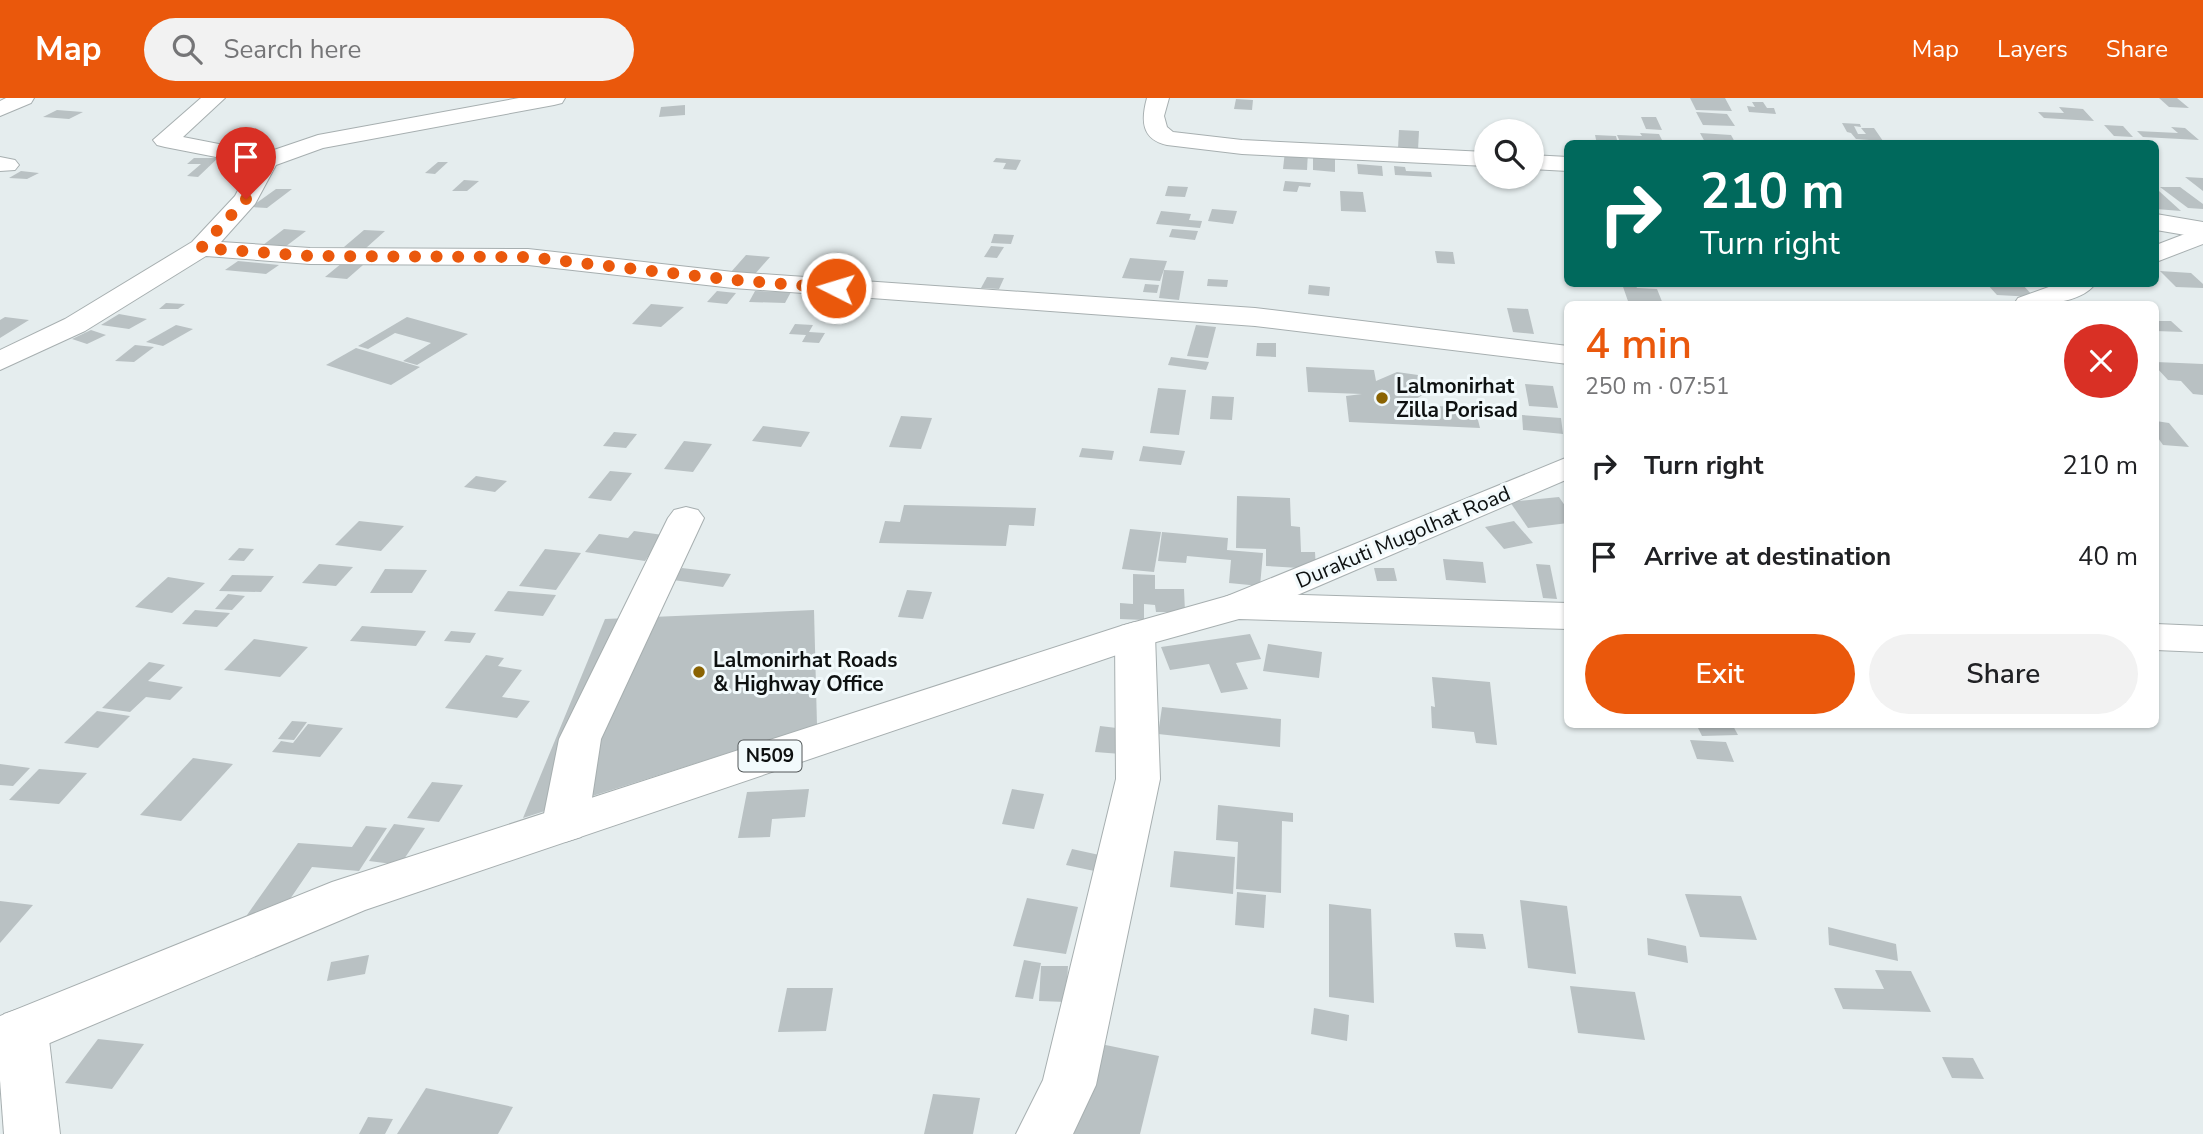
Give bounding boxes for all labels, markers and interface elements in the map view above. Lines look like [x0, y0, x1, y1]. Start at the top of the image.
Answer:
search box [144, 18, 634, 81]
text: Map [35, 27, 102, 72]
icon: search [168, 30, 206, 68]
text: Search here [224, 32, 361, 67]
text: Map [1912, 33, 1959, 65]
text: Layers [1997, 33, 2068, 65]
text: Share [2106, 33, 2168, 65]
map controls [1474, 119, 1544, 189]
button: search [1474, 119, 1544, 189]
pin [216, 127, 276, 199]
icon: arrive [227, 138, 265, 176]
text: 210 m [1700, 158, 1844, 225]
icon: right [1585, 168, 1676, 259]
text: Turn right [1700, 222, 1840, 265]
position arrow [799, 251, 873, 325]
text: 4 min [1585, 316, 1692, 373]
button: close [2064, 324, 2138, 398]
text: 250 m · 07:51 [1585, 371, 1730, 402]
place label: Lalmonirhat Zilla Porisad [1396, 372, 1518, 424]
marker: Lalmonirhat Zilla Porisad [1374, 390, 1390, 406]
icon: right [1585, 447, 1623, 485]
text: Turn right [1644, 448, 1763, 483]
text: 210 m [2062, 448, 2138, 483]
street label: Durakuti Mugolhat Road [1291, 479, 1515, 595]
icon: arrive [1585, 538, 1623, 576]
text: Arrive at destination [1644, 539, 1891, 574]
text: 40 m [2078, 539, 2138, 574]
button: Exit [1585, 634, 1855, 714]
button: Share [1869, 634, 2138, 714]
place label: Lalmonirhat Roads & Highway Office [713, 646, 897, 698]
marker: Lalmonirhat Roads & Highway Office [691, 664, 707, 680]
road number: N509 [738, 740, 802, 772]

